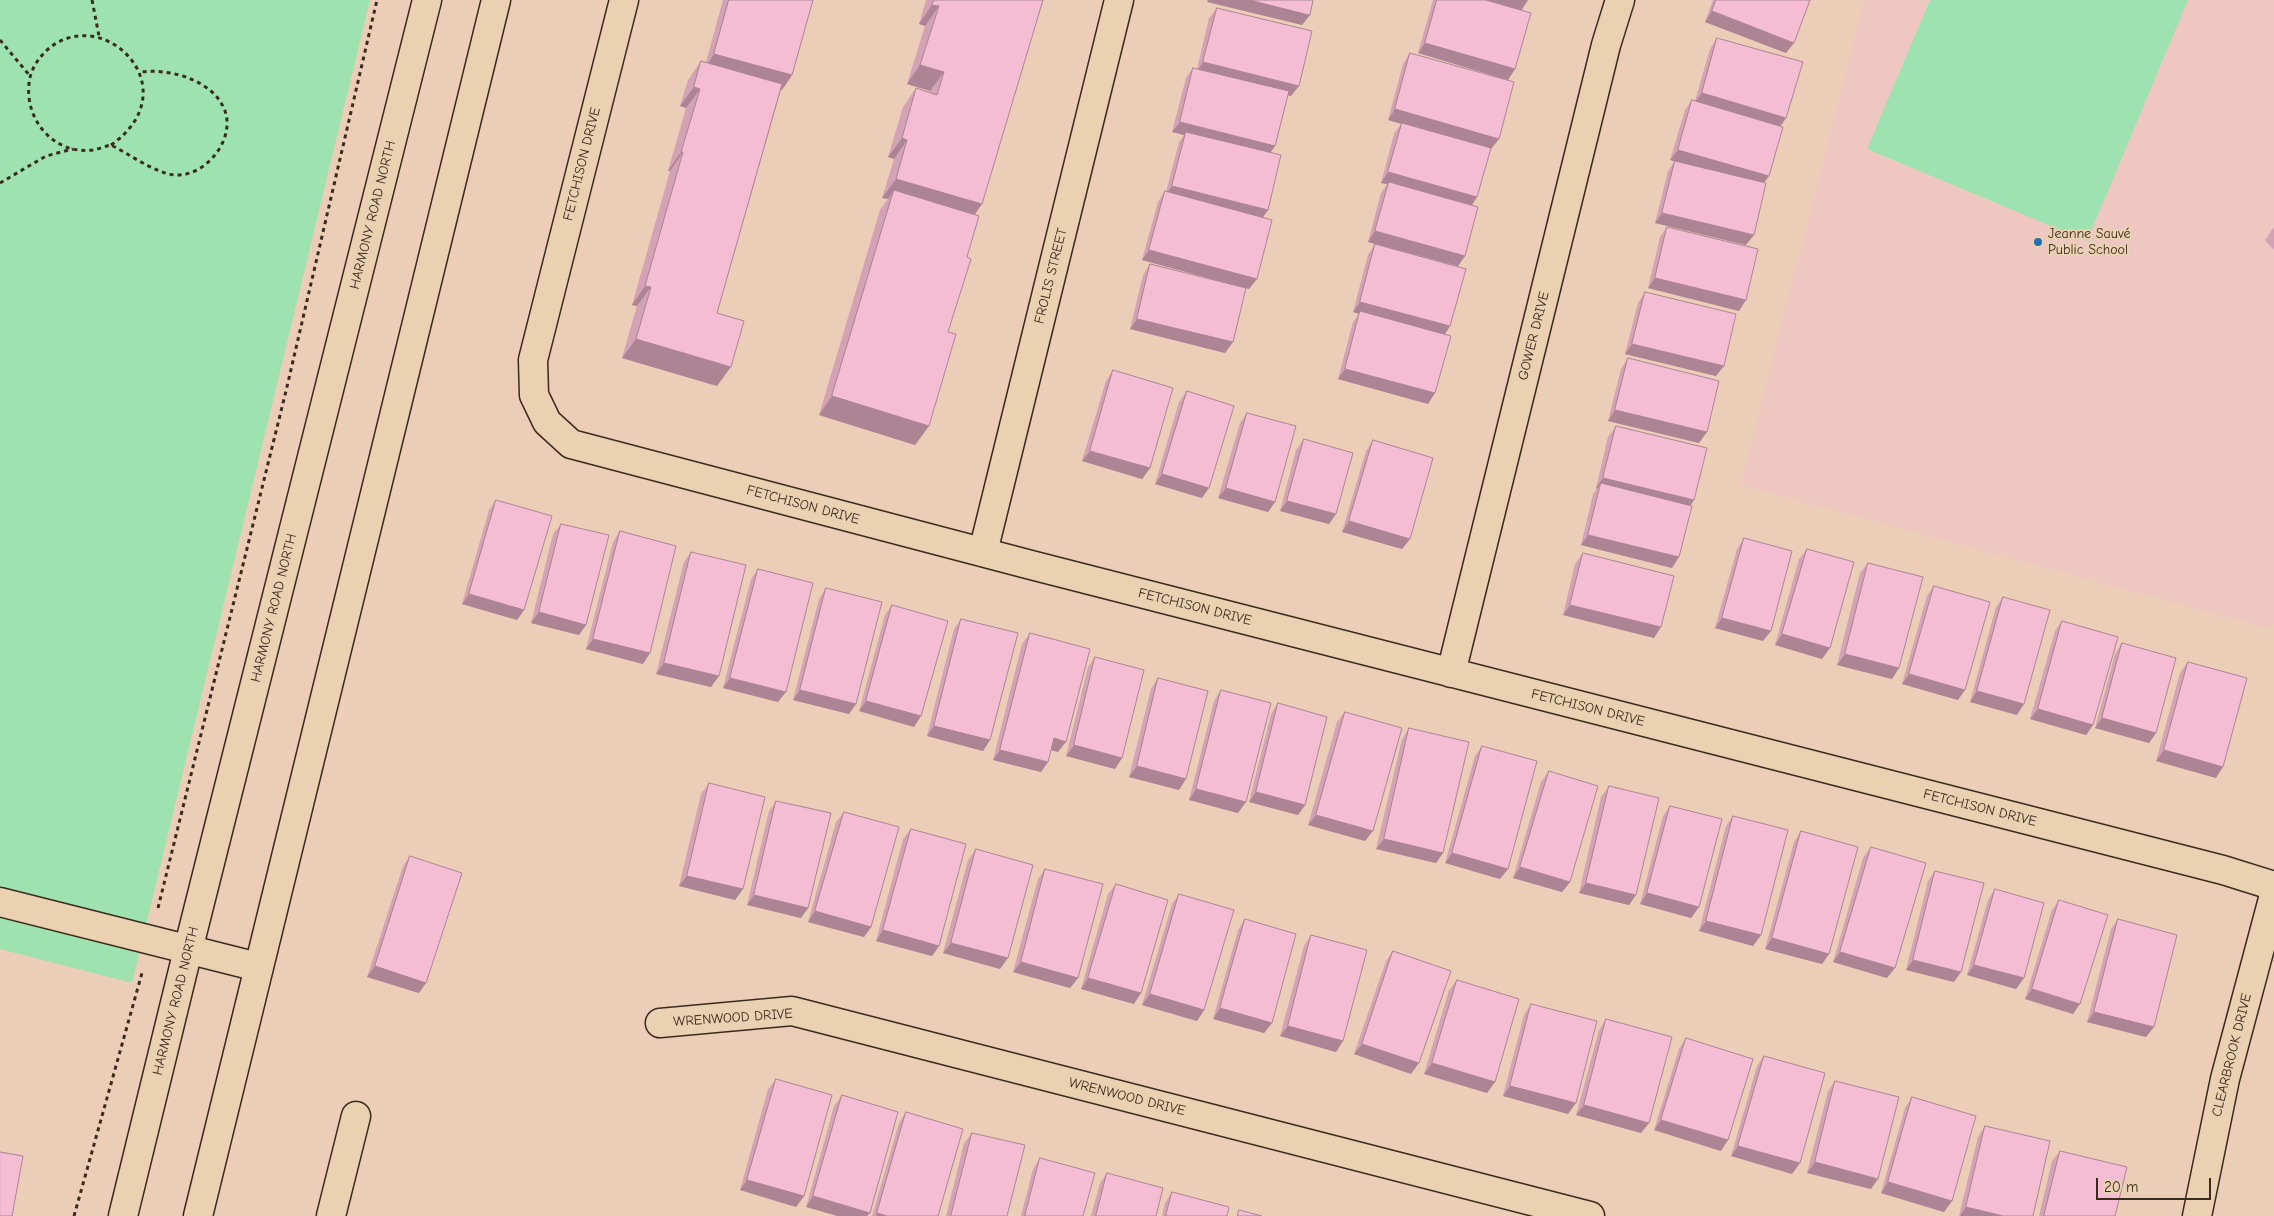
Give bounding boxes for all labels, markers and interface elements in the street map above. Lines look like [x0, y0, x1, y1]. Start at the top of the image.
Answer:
street label: FETCHISON DRIVE [560, 105, 604, 223]
street label: HARMONY ROAD NORTH [346, 139, 400, 291]
street label: FROLIS STREET [1031, 226, 1071, 326]
place label: Jeanne Sauvé Public School [2048, 226, 2131, 258]
marker: Jeanne Sauvé Public School [2032, 236, 2044, 248]
street label: GOWER DRIVE [1515, 290, 1553, 382]
street label: FETCHISON DRIVE [745, 482, 861, 528]
street label: HARMONY ROAD NORTH [247, 532, 301, 684]
street label: FETCHISON DRIVE [1136, 585, 1254, 629]
street label: FETCHISON DRIVE [1529, 686, 1647, 730]
street label: FETCHISON DRIVE [1921, 786, 2039, 830]
street label: HARMONY ROAD NORTH [149, 925, 203, 1077]
street label: CLEARBROOK DRIVE [2209, 992, 2255, 1118]
street label: WRENWOOD DRIVE [673, 1005, 793, 1031]
street label: WRENWOOD DRIVE [1067, 1074, 1187, 1120]
scale bar [2099, 1168, 2214, 1200]
text: 20 m [2104, 1178, 2138, 1196]

